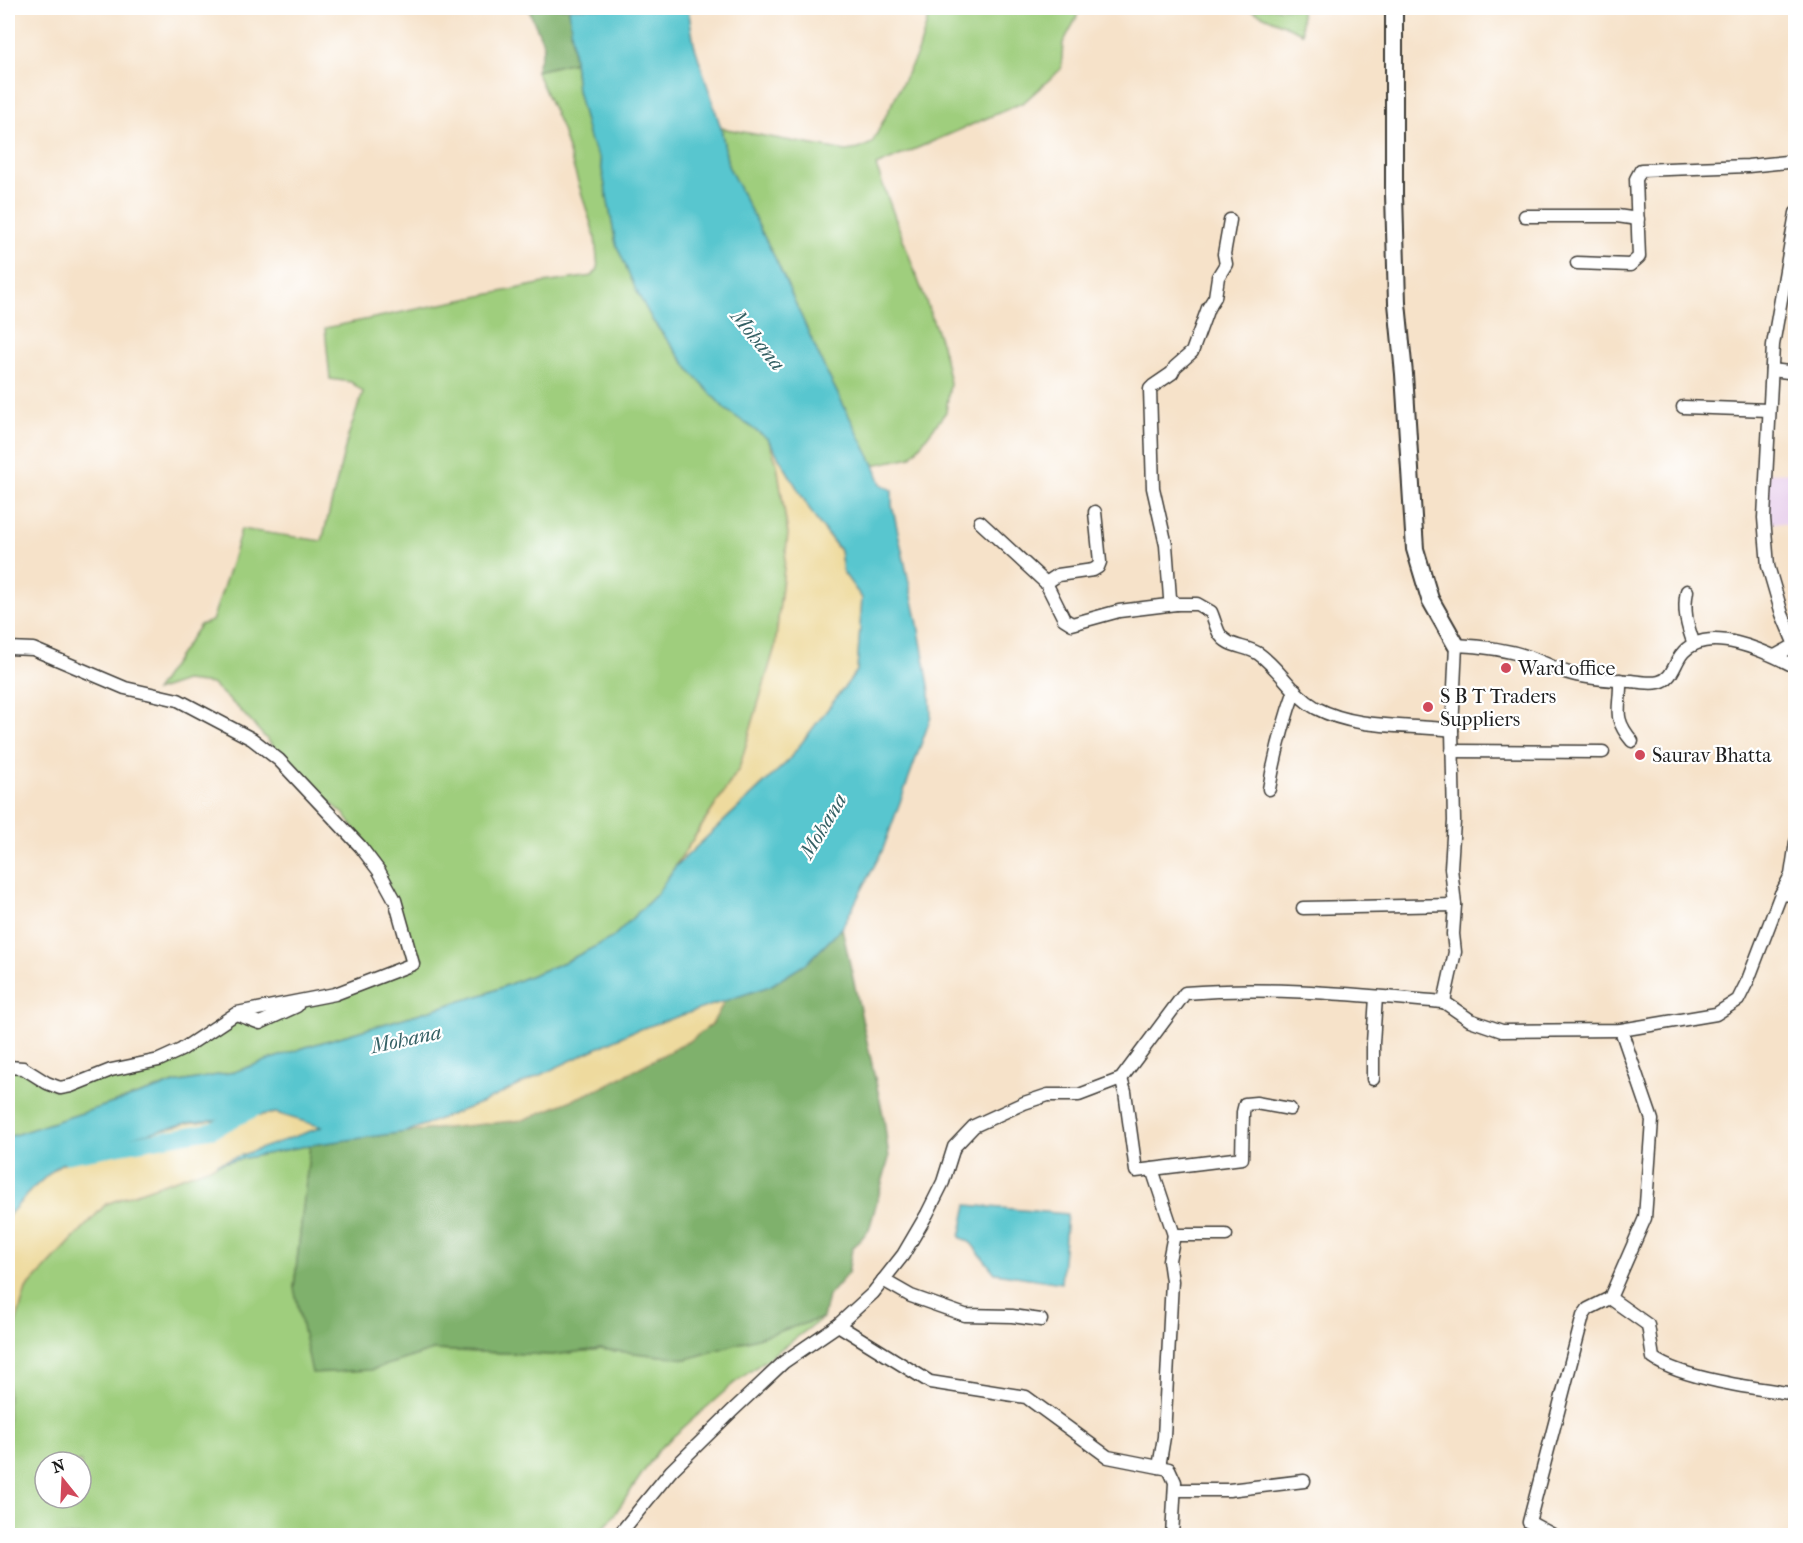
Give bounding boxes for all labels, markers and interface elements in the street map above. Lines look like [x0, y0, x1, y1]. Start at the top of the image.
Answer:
water label: Mohana [725, 303, 790, 375]
place label: Ward office [1517, 657, 1615, 680]
marker: Ward office [1499, 661, 1513, 675]
place label: S B T Traders Suppliers [1440, 685, 1556, 731]
marker: S B T Traders Suppliers [1421, 700, 1435, 714]
place label: Saurav Bhatta [1652, 744, 1772, 767]
marker: Saurav Bhatta [1633, 748, 1647, 762]
water label: Mohana [793, 789, 852, 865]
water label: Mohana [366, 1020, 444, 1059]
north arrow [33, 1450, 93, 1510]
text: N [50, 1455, 68, 1477]

